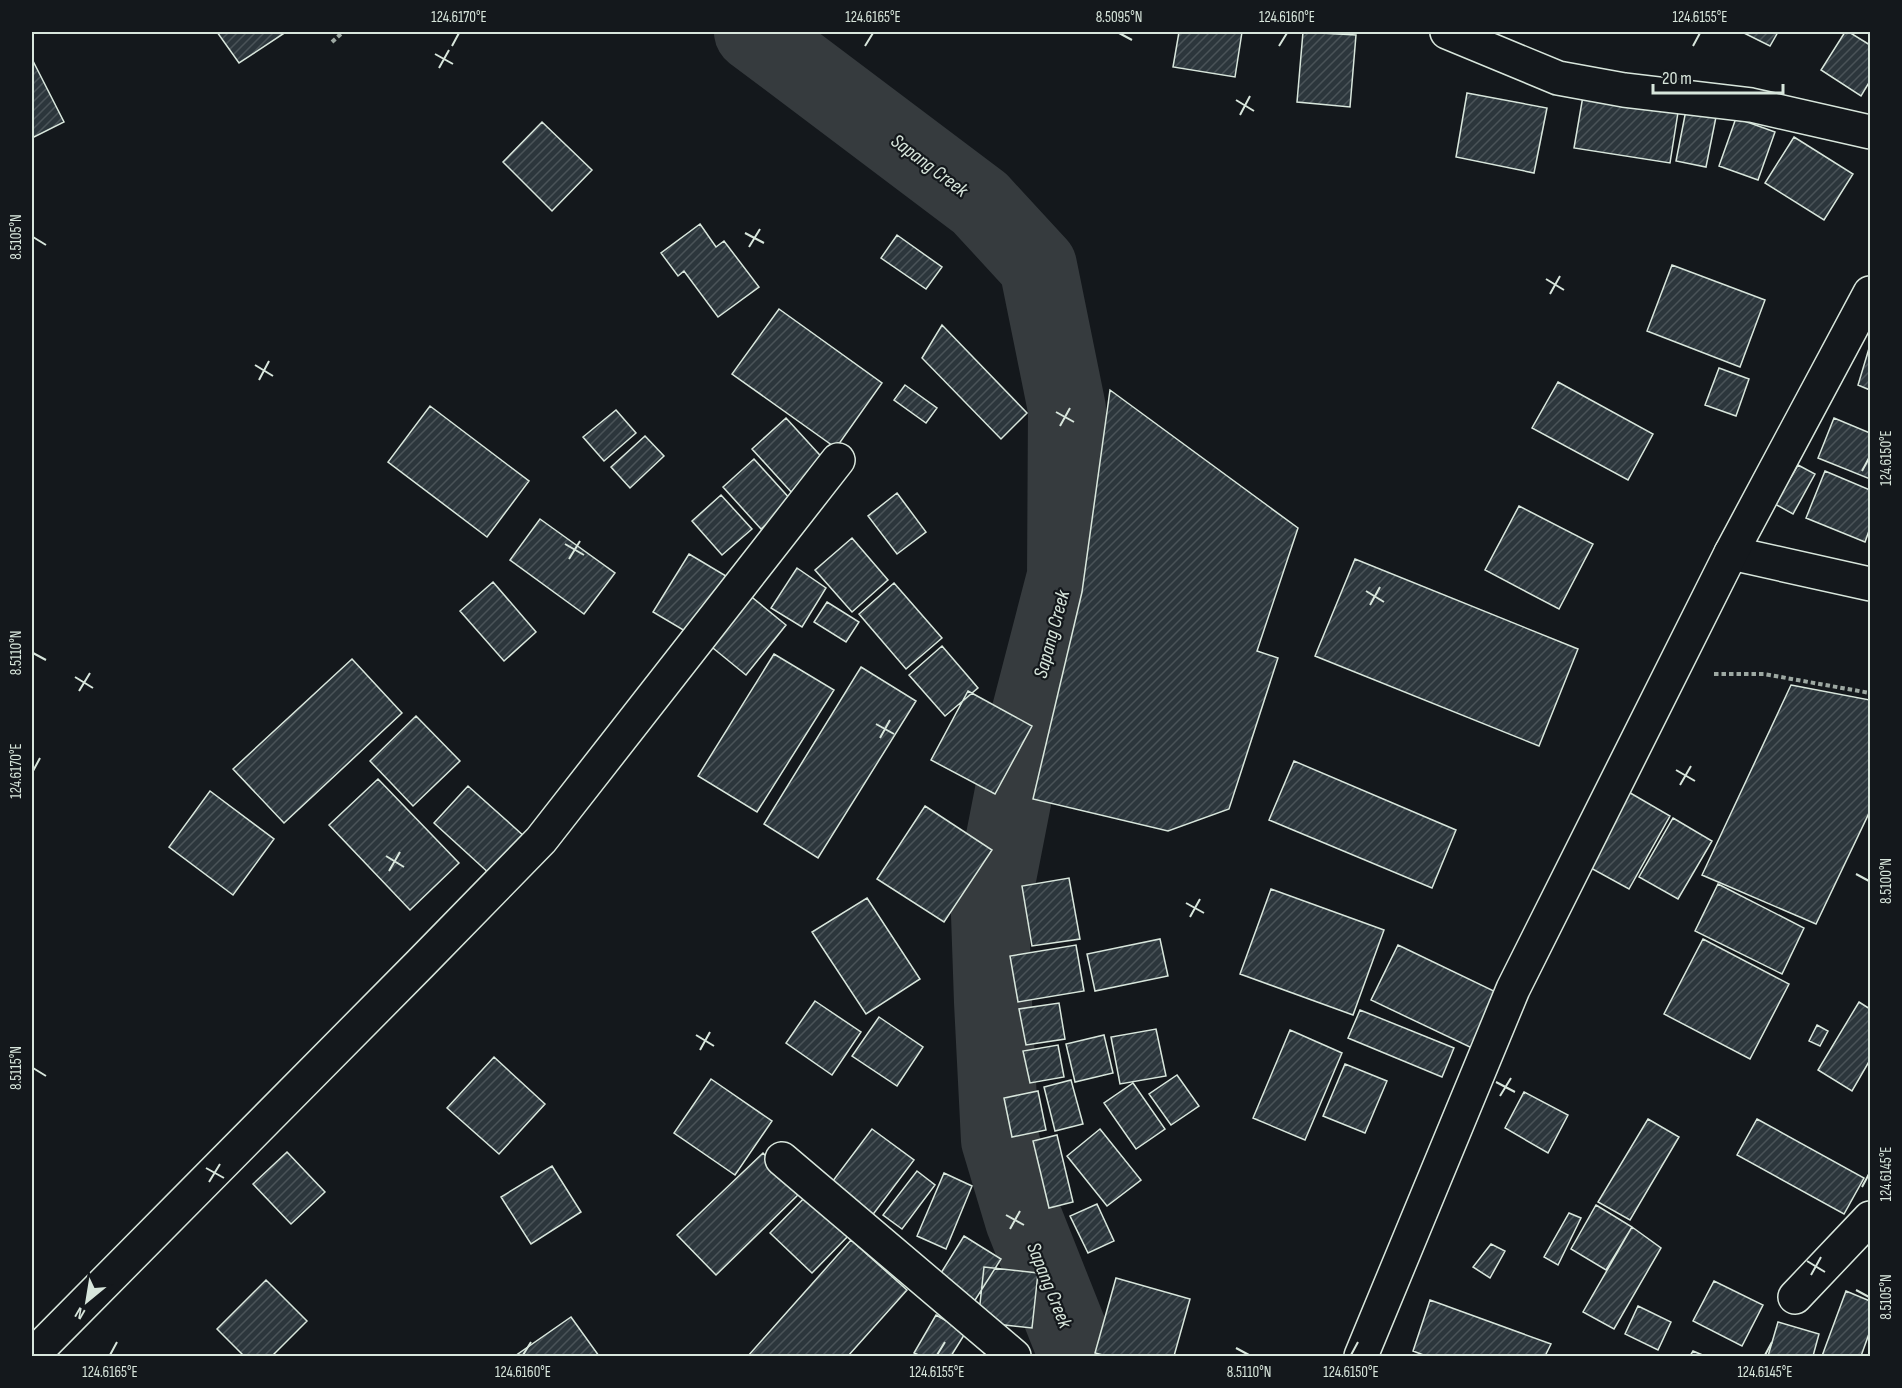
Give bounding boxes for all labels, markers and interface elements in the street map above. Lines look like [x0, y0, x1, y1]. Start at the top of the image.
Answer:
text: 124.6170°E [431, 8, 487, 27]
text: 124.6165°E [845, 8, 901, 27]
text: 8.5095°N [1096, 8, 1142, 27]
text: 124.6160°E [1259, 8, 1315, 27]
text: 124.6155°E [1673, 8, 1727, 27]
scale bar [1653, 57, 1784, 95]
text: 20 m [1662, 68, 1692, 89]
water label: Sapang Creek [886, 129, 973, 203]
text: 8.5105°N [7, 214, 26, 260]
text: 124.6150°E [1877, 430, 1896, 486]
water label: Sapang Creek [1029, 587, 1075, 681]
text: 8.5110°N [7, 631, 26, 675]
text: 124.6170°E [7, 743, 26, 799]
text: 8.5100°N [1877, 858, 1896, 904]
text: 8.5115°N [7, 1046, 26, 1090]
text: 124.6145°E [1877, 1146, 1896, 1202]
water label: Sapang Creek [1021, 1239, 1077, 1332]
north arrow [57, 1271, 117, 1331]
text: 8.5105°N [1877, 1274, 1896, 1320]
text: N [72, 1302, 89, 1323]
text: 124.6165°E [82, 1363, 138, 1382]
text: 124.6160°E [495, 1363, 551, 1382]
text: 124.6155°E [910, 1363, 964, 1382]
text: 8.5110°N [1227, 1363, 1271, 1382]
text: 124.6150°E [1323, 1363, 1379, 1382]
text: 124.6145°E [1737, 1363, 1793, 1382]

